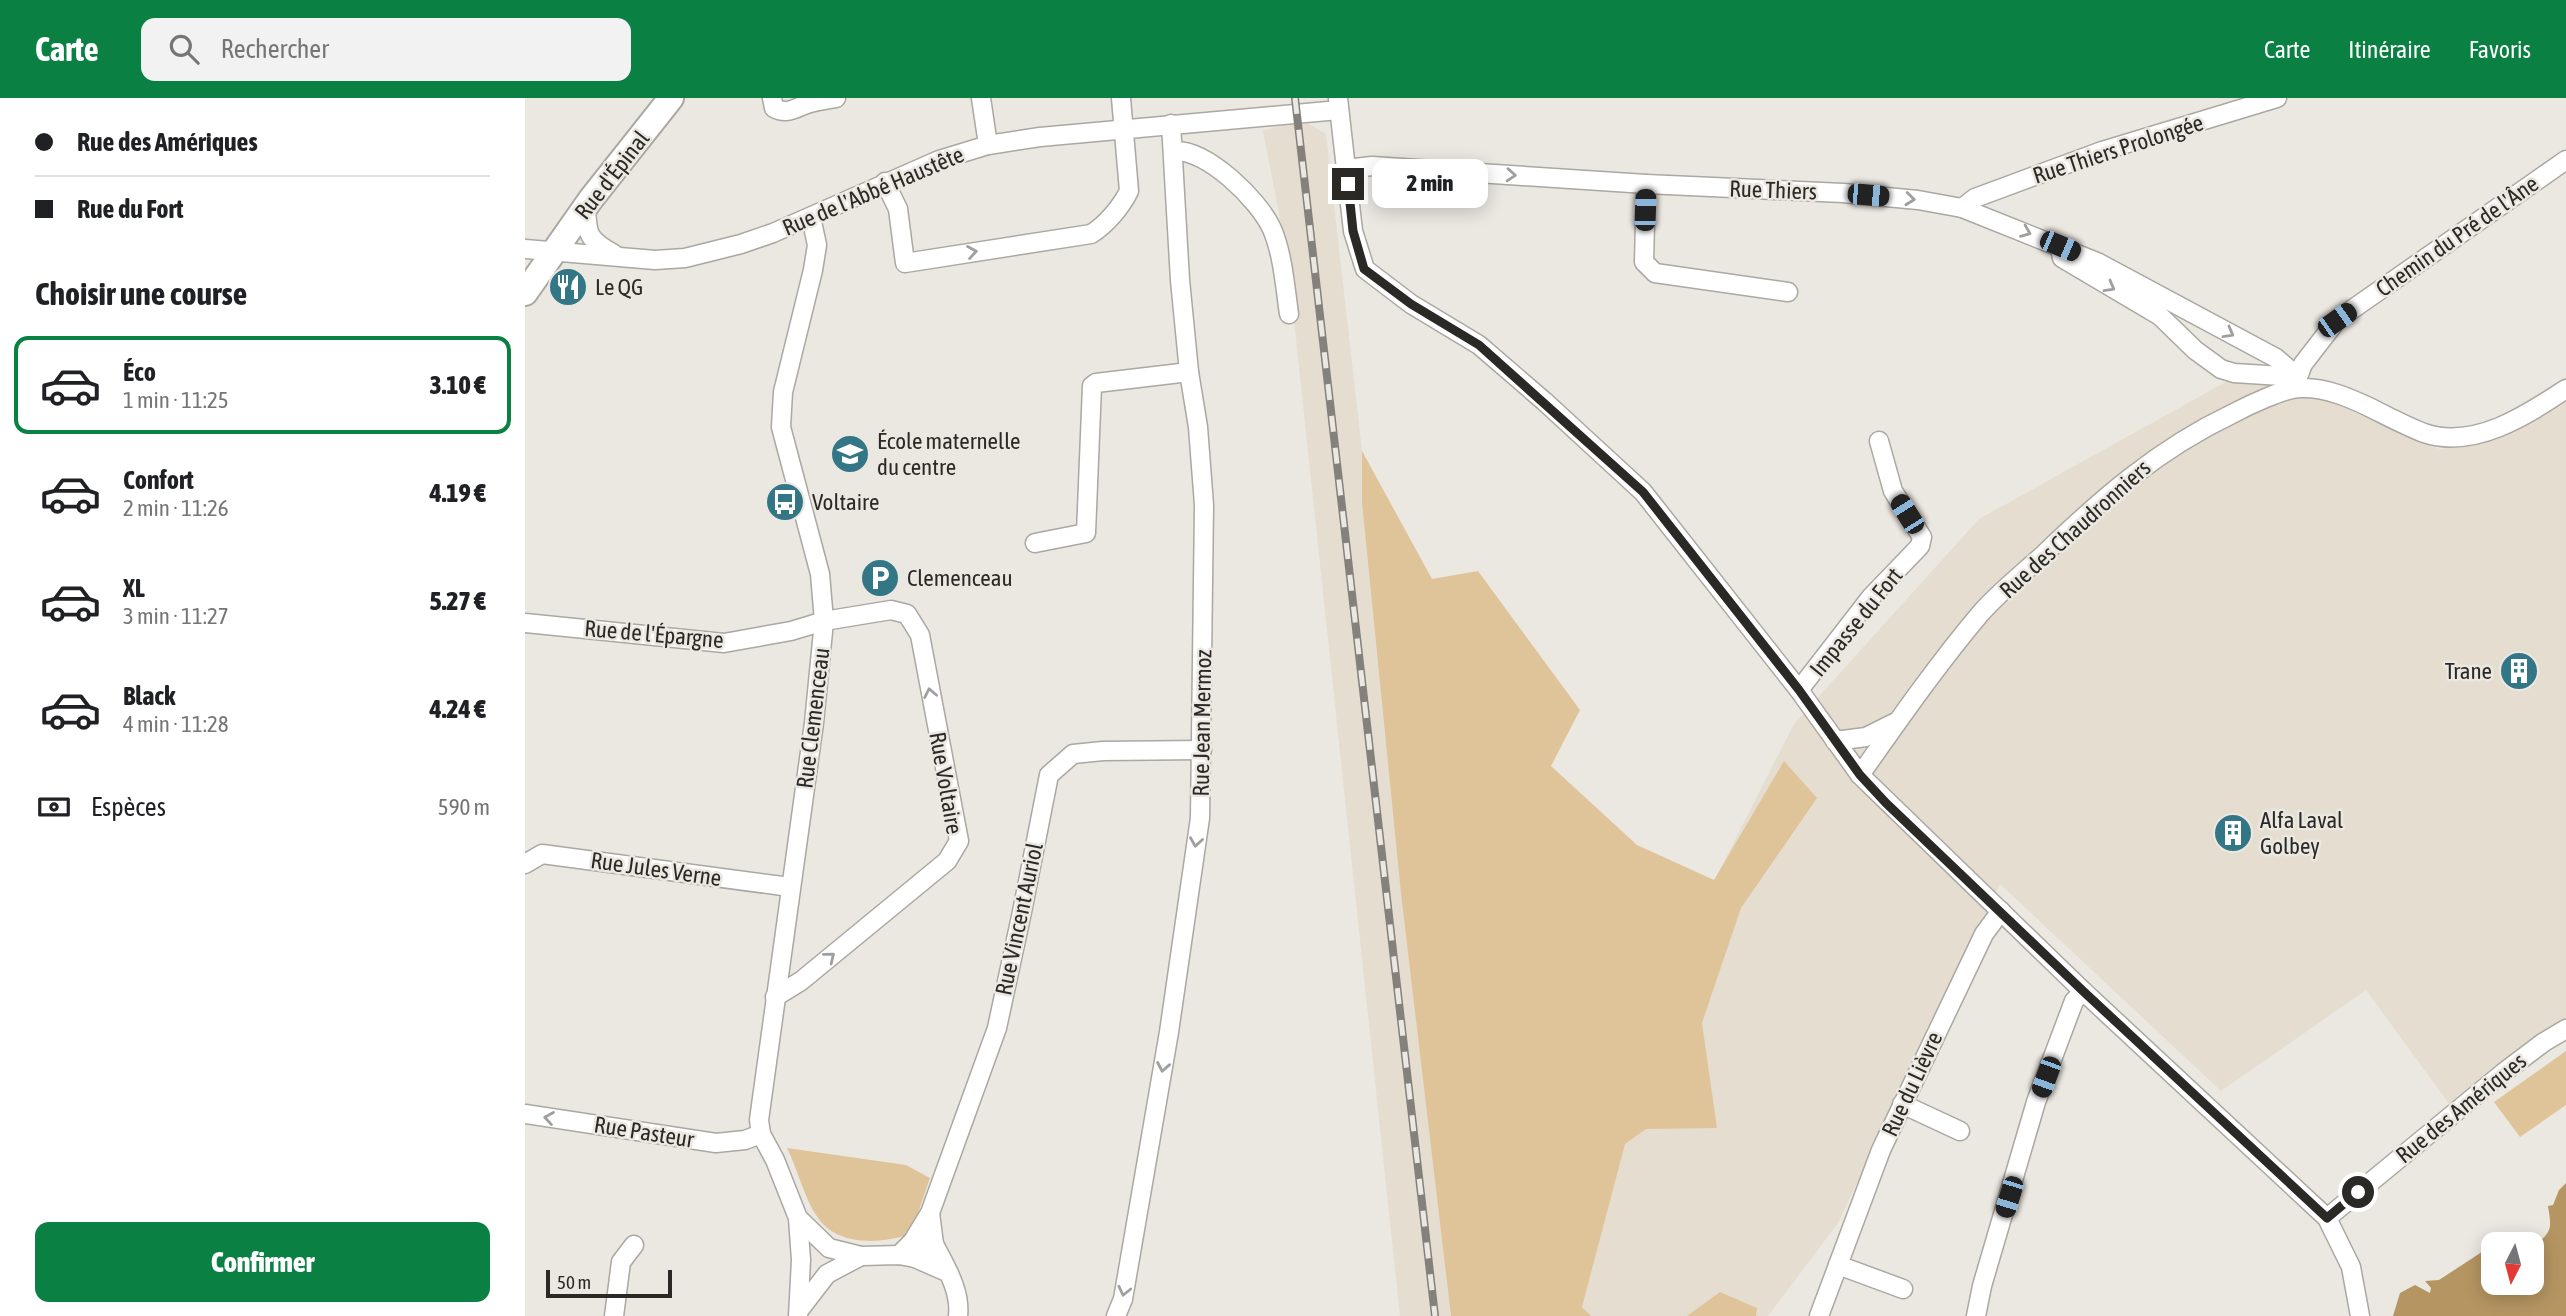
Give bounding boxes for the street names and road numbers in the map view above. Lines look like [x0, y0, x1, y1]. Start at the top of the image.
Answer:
street label: Rue Thiers Prolongée [2029, 109, 2207, 189]
street label: Rue d'Épinal [569, 126, 655, 224]
street label: Rue de l'Abbé Haustête [779, 141, 967, 241]
street label: Chemin du Pré de l'Âne [2371, 170, 2543, 302]
street label: Rue Thiers [1729, 175, 1817, 205]
street label: Rue des Chaudronniers [1994, 455, 2156, 603]
street label: Impasse du Fort [1804, 563, 1908, 681]
street label: Rue de l'Épargne [583, 615, 725, 653]
street label: Rue Clemenceau [791, 646, 835, 790]
street label: Rue Jean Mermoz [1188, 649, 1216, 797]
street label: Rue Voltaire [924, 730, 968, 836]
street label: Rue Vincent Auriol [990, 840, 1048, 998]
street label: Rue Jules Verne [589, 847, 723, 891]
street label: Rue du Lièvre [1876, 1028, 1948, 1140]
street label: Rue des Amériques [2391, 1048, 2531, 1168]
street label: Rue Pasteur [592, 1111, 697, 1153]

